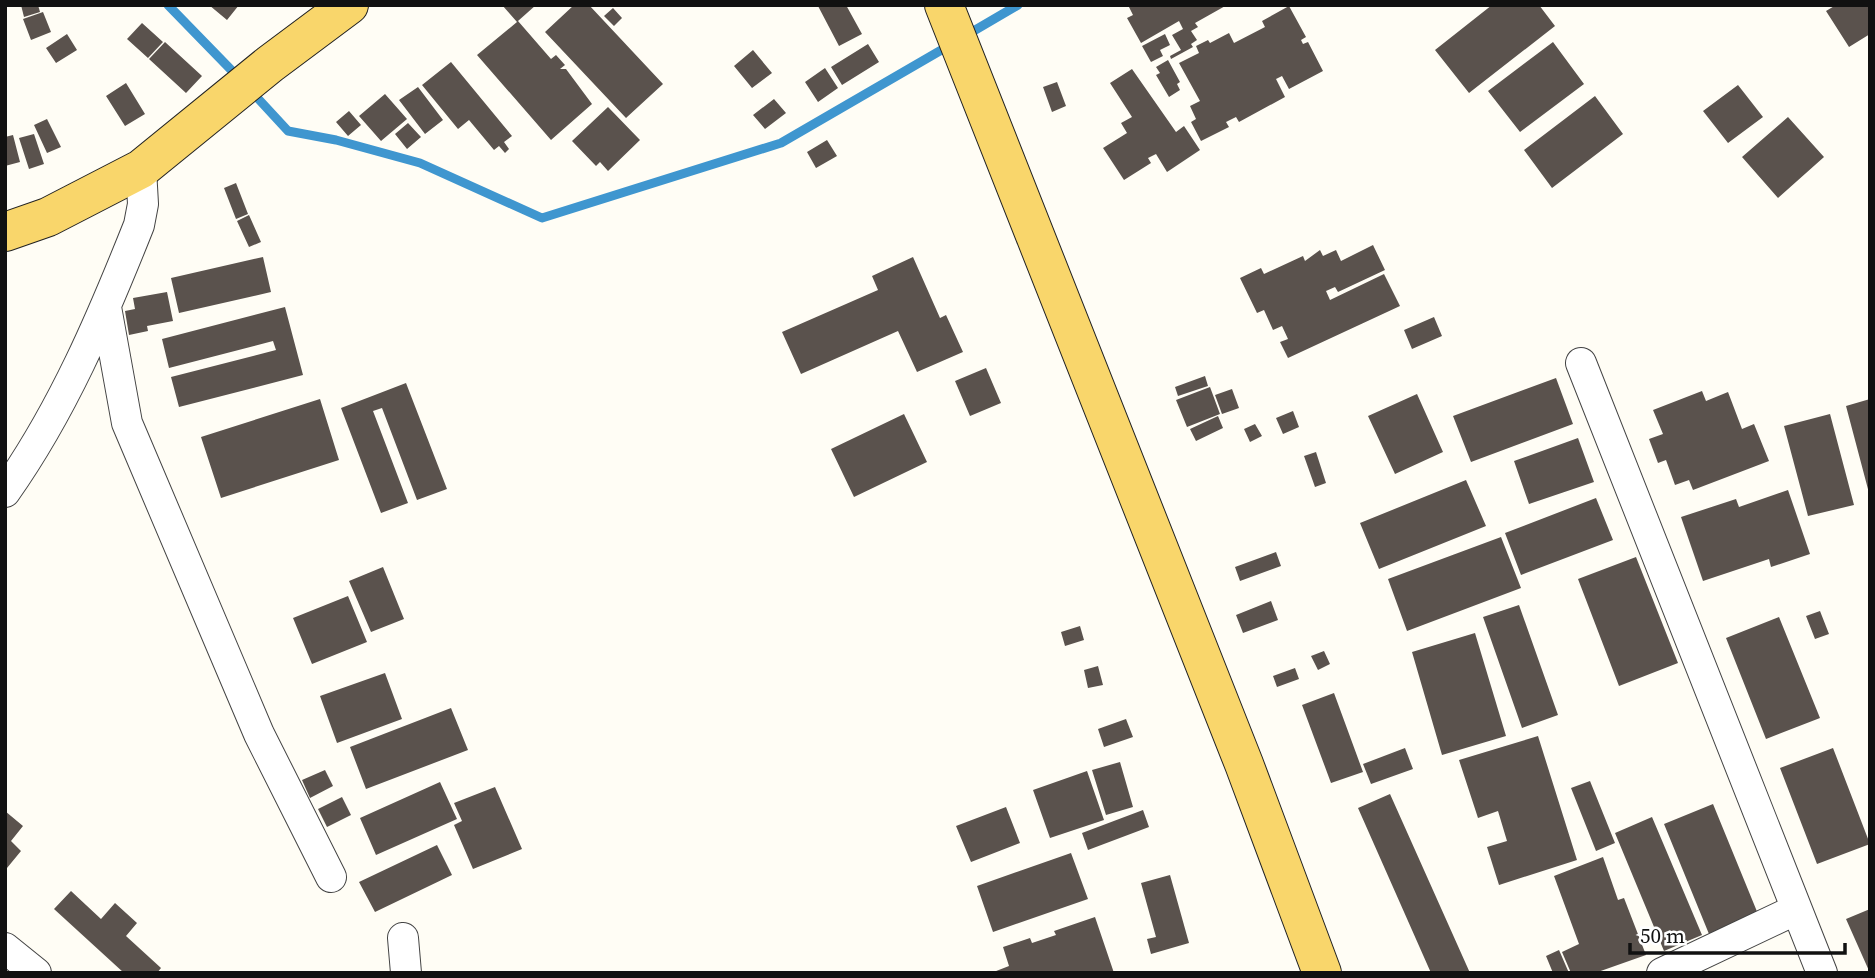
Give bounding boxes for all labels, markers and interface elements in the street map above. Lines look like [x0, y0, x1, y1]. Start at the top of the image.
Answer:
scale bar [1630, 912, 1845, 956]
text: 50 m [1640, 921, 1685, 950]

